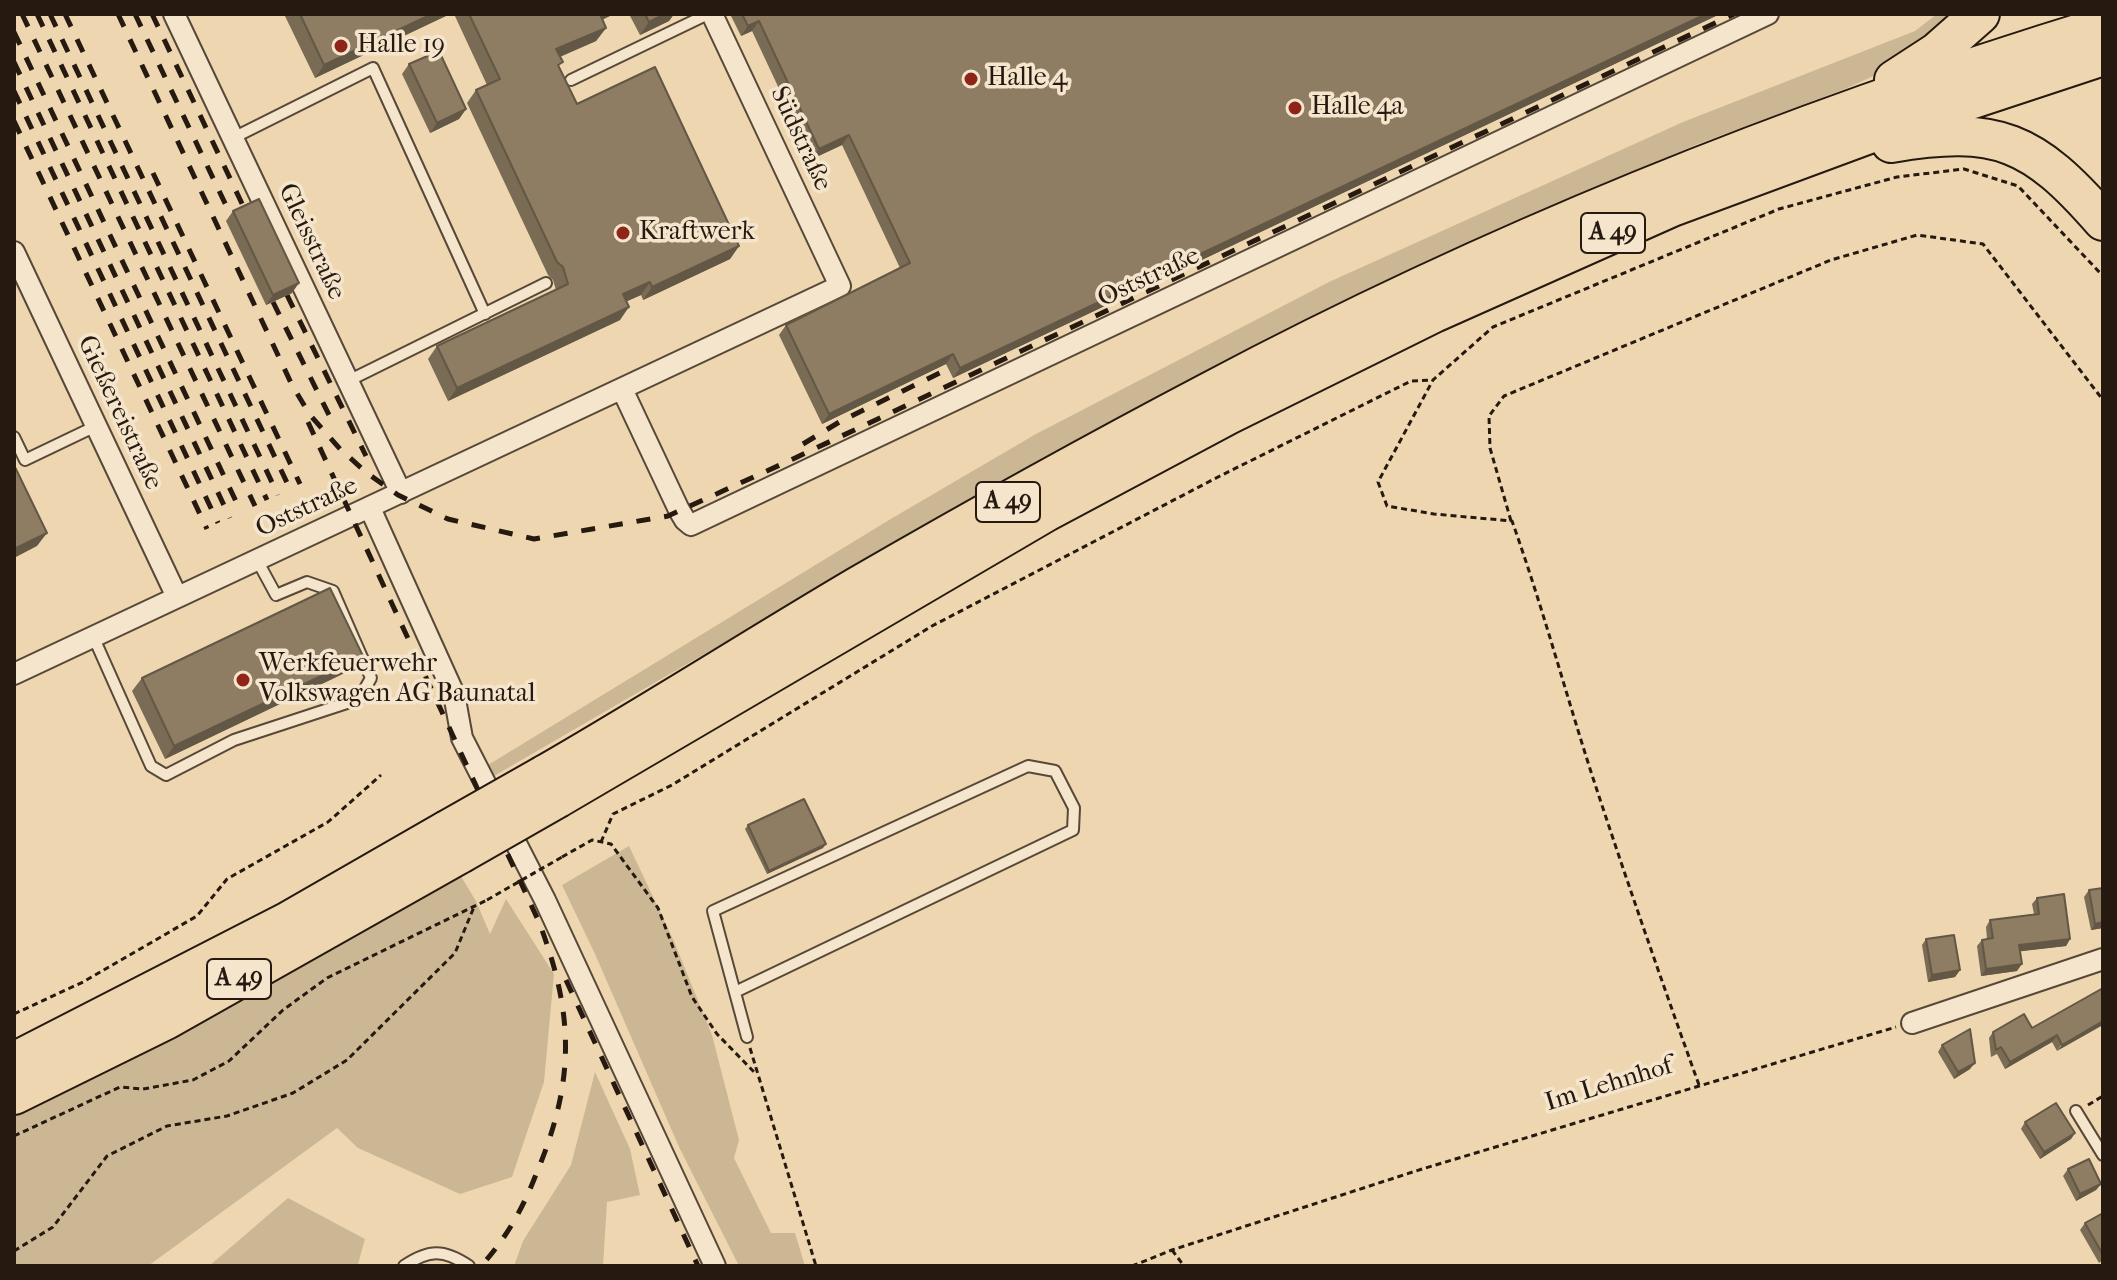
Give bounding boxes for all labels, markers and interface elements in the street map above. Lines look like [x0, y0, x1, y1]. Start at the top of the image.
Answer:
place label: Halle 19 [357, 30, 445, 62]
marker: Halle 19 [332, 37, 350, 55]
place label: Halle 4 [987, 63, 1068, 95]
marker: Halle 4 [962, 70, 980, 88]
street label: Südstraße [762, 82, 838, 196]
place label: Halle 4a [1311, 92, 1404, 124]
marker: Halle 4a [1286, 99, 1304, 117]
street label: Gleisstraße [271, 179, 351, 305]
road number: A 49 [1581, 213, 1645, 253]
place label: Kraftwerk [639, 217, 755, 249]
marker: Kraftwerk [614, 224, 632, 242]
street label: Oststraße [1093, 241, 1205, 315]
street label: Gießereistraße [70, 331, 168, 495]
street label: Oststraße [251, 471, 363, 545]
road number: A 49 [976, 482, 1040, 522]
place label: Werkfeuerwehr Volkswagen AG Baunatal [259, 649, 535, 710]
marker: Werkfeuerwehr Volkswagen AG Baunatal [234, 671, 252, 689]
road number: A 49 [207, 959, 271, 999]
street label: Im Lehnhof [1542, 1051, 1676, 1119]

